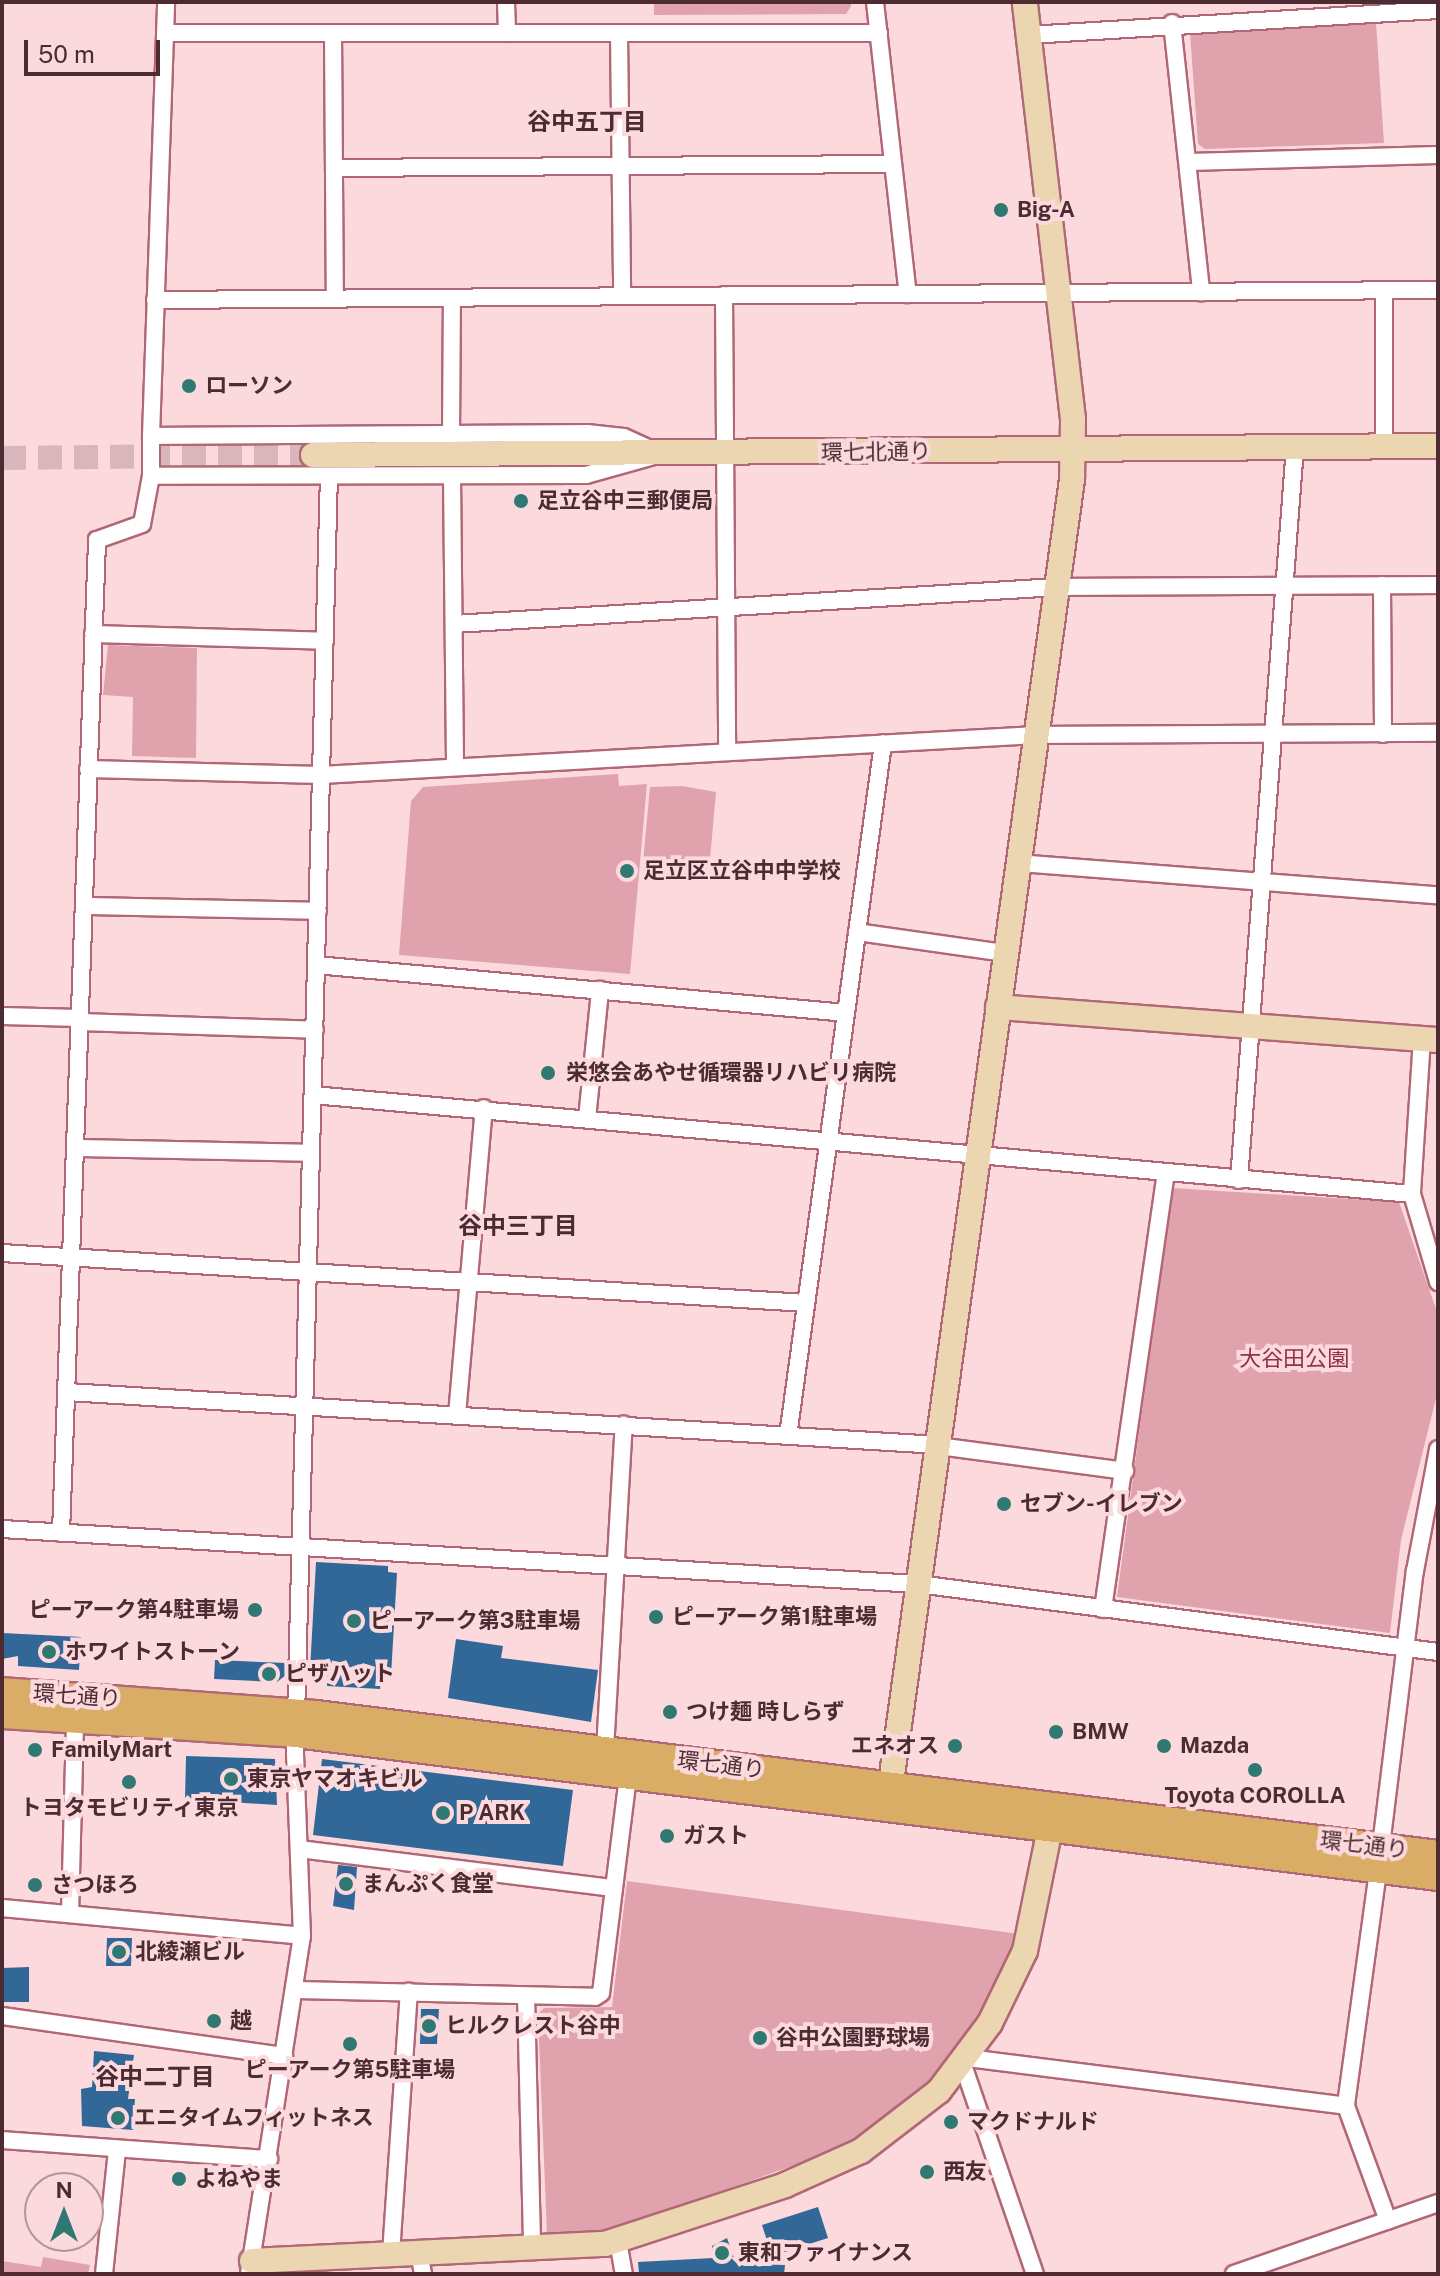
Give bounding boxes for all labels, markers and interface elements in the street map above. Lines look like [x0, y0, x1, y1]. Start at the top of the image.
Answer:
scale bar [28, 24, 164, 74]
text: 50 m [38, 40, 95, 68]
district label: 谷中五丁目 [527, 108, 647, 136]
place label: Big-A [1017, 197, 1075, 223]
marker: Big-A [992, 201, 1010, 219]
place label: ローソン [205, 373, 293, 399]
marker: ローソン [180, 377, 198, 395]
street label: 環七北通り [821, 438, 931, 466]
place label: 足立谷中三郵便局 [537, 488, 713, 514]
marker: 足立谷中三郵便局 [512, 492, 530, 510]
place label: 足立区立谷中中学校 [643, 858, 841, 884]
marker: 足立区立谷中中学校 [618, 862, 636, 880]
place label: 栄悠会あやせ循環器リハビリ病院 [566, 1060, 896, 1086]
marker: 栄悠会あやせ循環器リハビリ病院 [537, 1062, 559, 1084]
district label: 谷中三丁目 [458, 1212, 578, 1240]
park label: 大谷田公園 [1239, 1346, 1349, 1372]
place label: セブン-イレブン [1020, 1491, 1183, 1517]
marker: セブン-イレブン [995, 1495, 1013, 1513]
place label: ピーアーク第4駐車場 [28, 1597, 239, 1623]
marker: ピーアーク第4駐車場 [246, 1601, 264, 1619]
place label: ピーアーク第1駐車場 [672, 1604, 878, 1630]
place label: ピーアーク第3駐車場 [370, 1608, 581, 1634]
marker: ピーアーク第1駐車場 [647, 1608, 665, 1626]
marker: ピーアーク第3駐車場 [345, 1612, 363, 1630]
place label: ホワイトストーン [65, 1639, 241, 1665]
marker: ホワイトストーン [40, 1643, 58, 1661]
place label: ピザハット [285, 1661, 395, 1687]
marker: ピザハット [260, 1665, 278, 1683]
street label: 環七通り [32, 1680, 122, 1712]
place label: つけ麺 時しらず [686, 1699, 845, 1725]
marker: つけ麺 時しらず [661, 1703, 679, 1721]
place label: BMW [1072, 1719, 1129, 1745]
marker: BMW [1047, 1723, 1065, 1741]
place label: エネオス [851, 1733, 939, 1759]
place label: Mazda [1180, 1733, 1249, 1759]
place label: FamilyMart [51, 1737, 172, 1763]
marker: エネオス [946, 1737, 964, 1755]
marker: Mazda [1155, 1737, 1173, 1755]
marker: FamilyMart [26, 1741, 44, 1759]
street label: 環七通り [676, 1747, 766, 1783]
marker: Toyota COROLLA [1246, 1761, 1264, 1779]
place label: 東京ヤマオキビル [247, 1766, 423, 1792]
marker: 東京ヤマオキビル [222, 1770, 240, 1788]
marker: トヨタモビリティ東京 [120, 1773, 138, 1791]
place label: Toyota COROLLA [1164, 1783, 1346, 1809]
place label: トヨタモビリティ東京 [19, 1795, 239, 1821]
place label: P ARK [459, 1800, 525, 1826]
marker: P ARK [434, 1804, 452, 1822]
place label: ガスト [683, 1823, 749, 1849]
marker: ガスト [658, 1827, 676, 1845]
street label: 環七通り [1319, 1827, 1409, 1863]
place label: まんぷく食堂 [362, 1871, 494, 1897]
place label: さつほろ [51, 1872, 139, 1898]
marker: まんぷく食堂 [337, 1875, 355, 1893]
marker: さつほろ [26, 1876, 44, 1894]
place label: 北綾瀬ビル [135, 1939, 245, 1965]
marker: 北綾瀬ビル [110, 1943, 128, 1961]
place label: 越 [230, 2008, 252, 2034]
marker: 越 [205, 2012, 223, 2030]
place label: ヒルクレスト谷中 [445, 2013, 621, 2039]
marker: ヒルクレスト谷中 [420, 2017, 438, 2035]
place label: 谷中公園野球場 [776, 2025, 930, 2051]
marker: 谷中公園野球場 [751, 2029, 769, 2047]
marker: ピーアーク第5駐車場 [341, 2035, 359, 2053]
place label: ピーアーク第5駐車場 [244, 2057, 456, 2083]
district label: 谷中二丁目 [95, 2063, 215, 2091]
place label: エニタイムフィットネス [134, 2105, 376, 2131]
marker: エニタイムフィットネス [109, 2109, 127, 2127]
place label: マクドナルド [967, 2109, 1099, 2135]
marker: マクドナルド [942, 2113, 960, 2131]
place label: 西友 [943, 2159, 987, 2185]
marker: 西友 [918, 2163, 936, 2181]
place label: よねやま [195, 2166, 283, 2192]
marker: よねやま [170, 2170, 188, 2188]
north arrow [24, 2172, 104, 2252]
text: N [55, 2177, 73, 2203]
place label: 東和ファイナンス [738, 2240, 914, 2266]
marker: 東和ファイナンス [713, 2244, 731, 2262]

